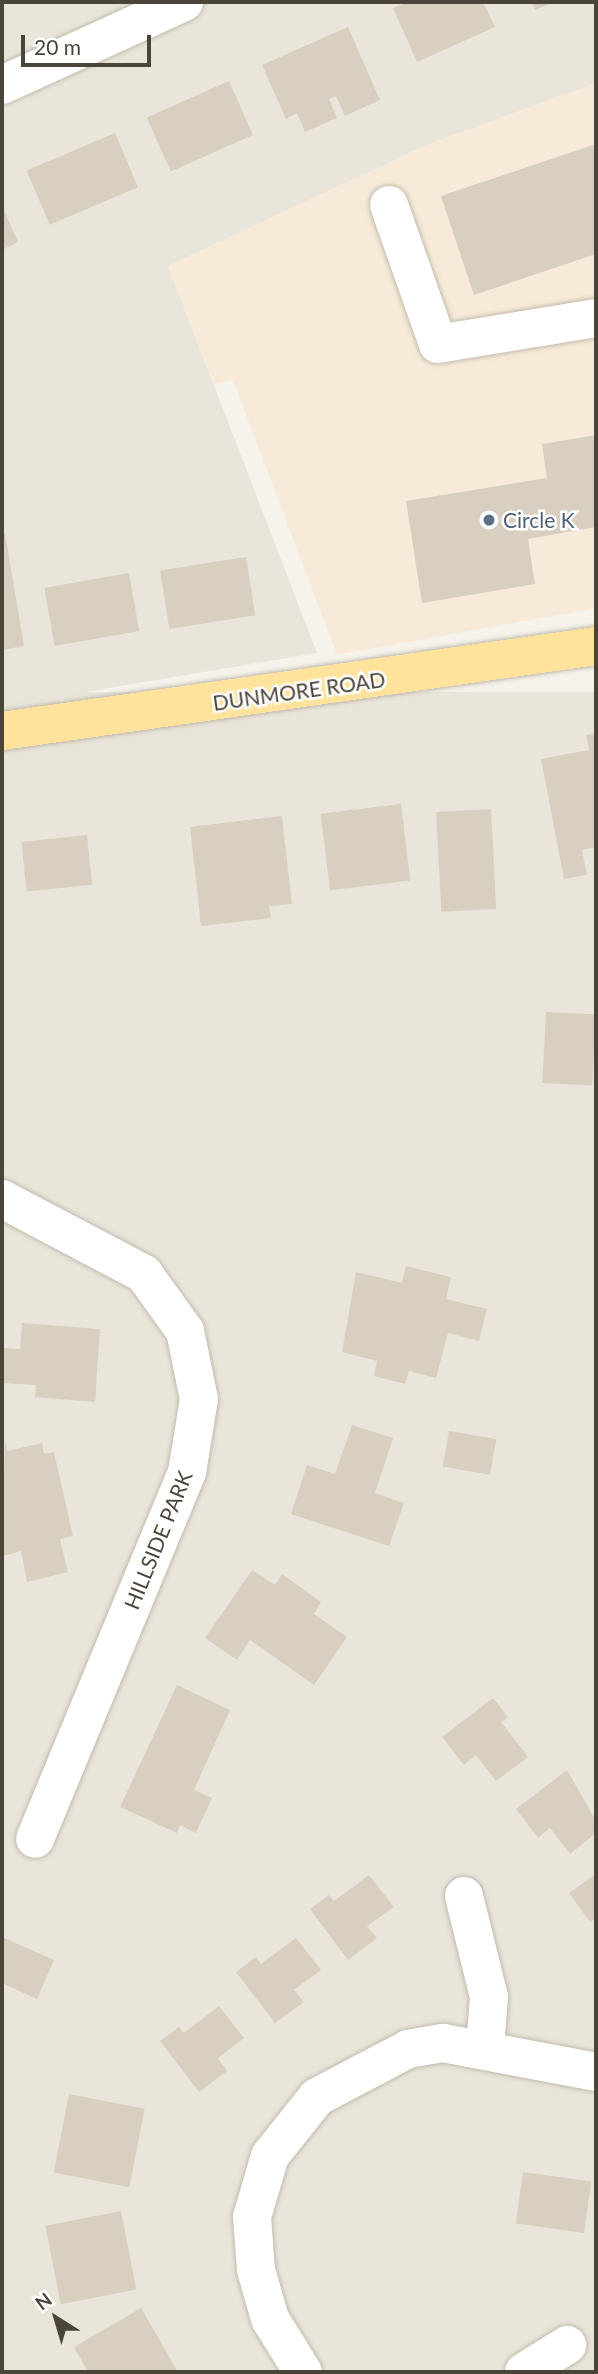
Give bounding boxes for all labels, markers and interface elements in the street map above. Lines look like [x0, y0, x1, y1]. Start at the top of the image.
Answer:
scale bar [24, 21, 154, 65]
text: 20 m [34, 34, 81, 59]
place label: Circle K [503, 507, 575, 533]
marker: Circle K [481, 512, 497, 528]
street label: DUNMORE ROAD [211, 666, 387, 716]
street label: HILLSIDE PARK [119, 1467, 197, 1613]
north arrow [21, 2283, 91, 2353]
text: N [30, 2287, 56, 2314]

